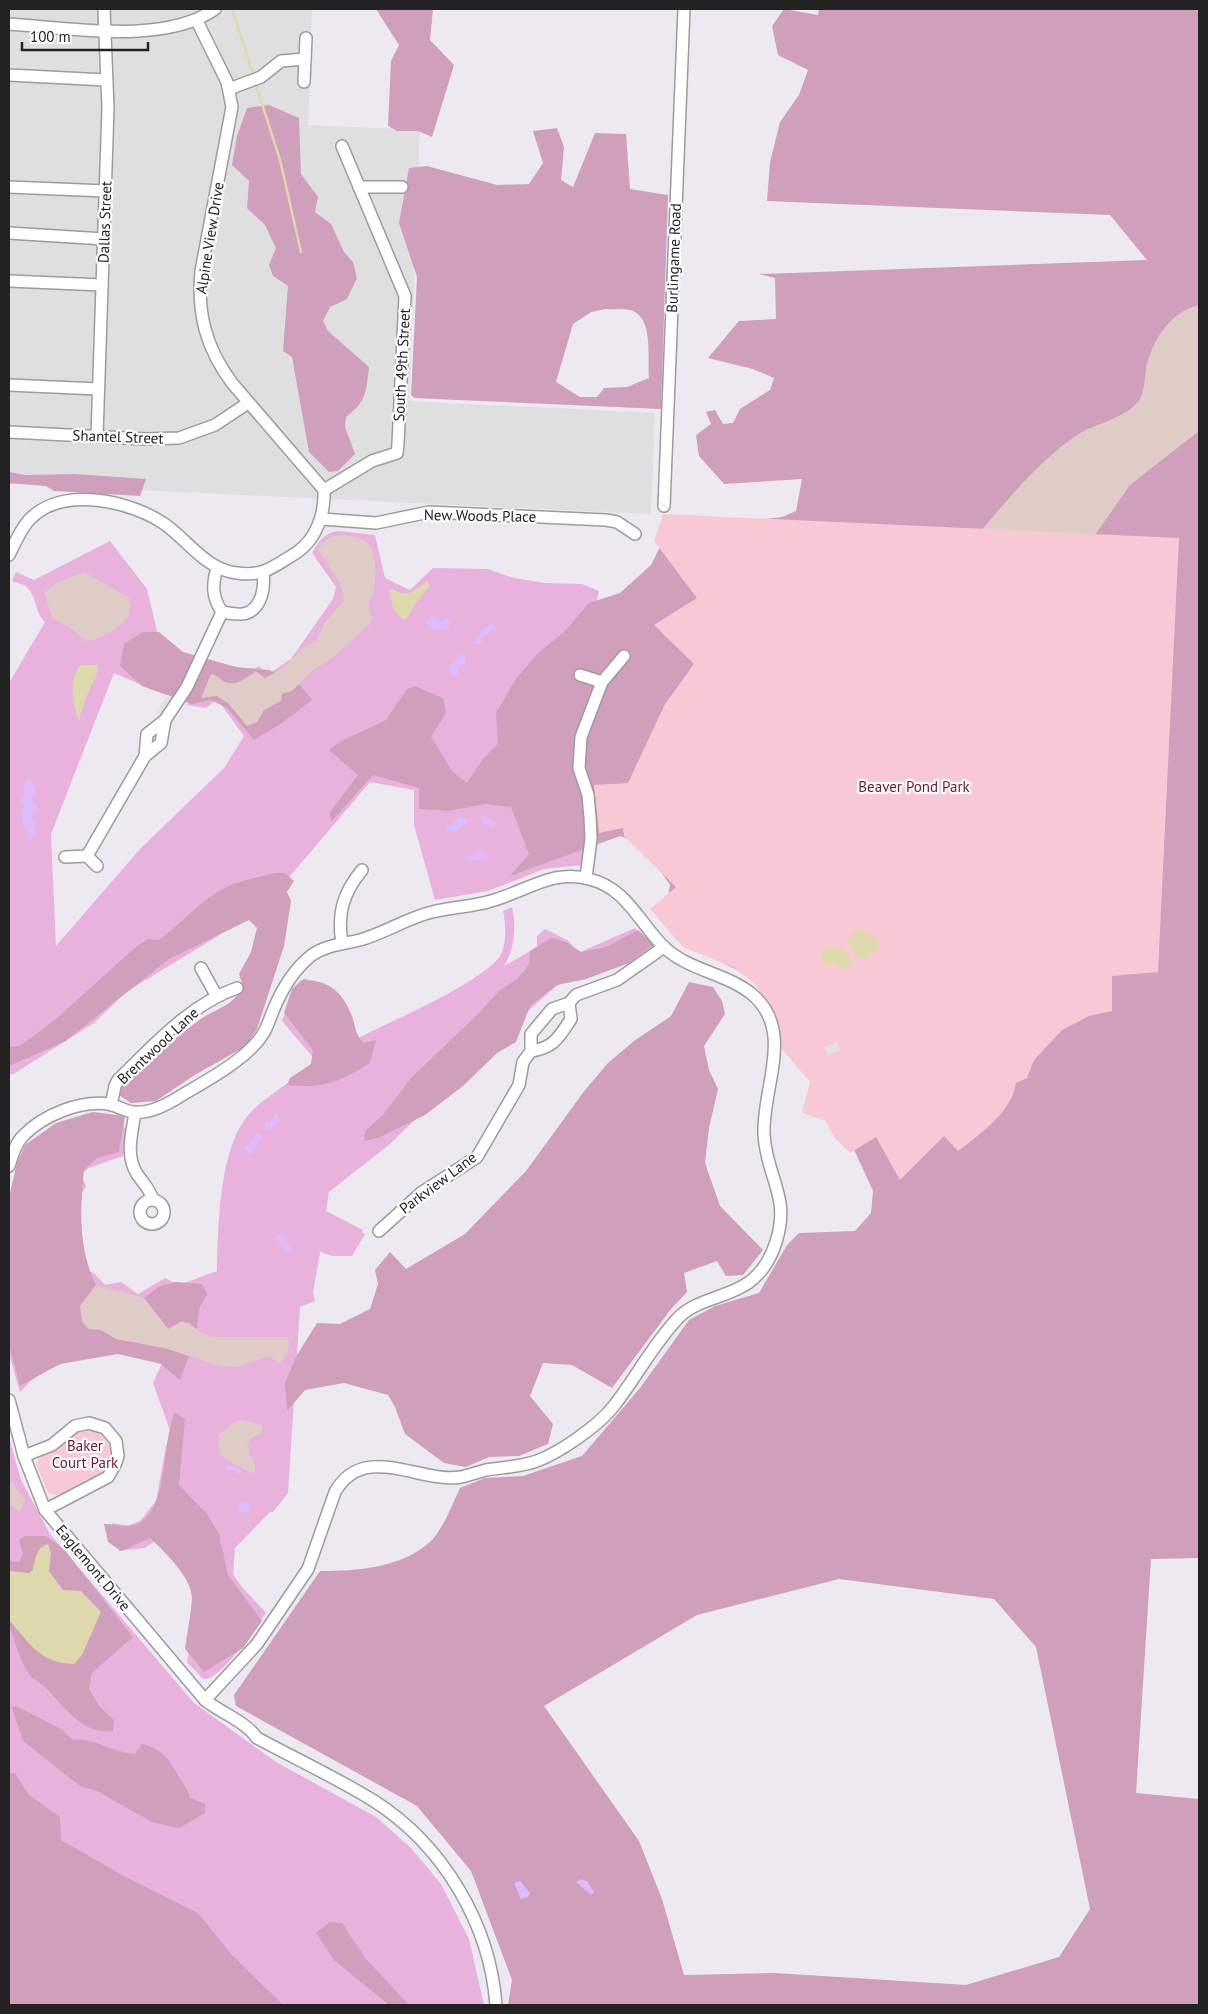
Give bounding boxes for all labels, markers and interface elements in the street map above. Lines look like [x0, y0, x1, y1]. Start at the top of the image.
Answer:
scale bar [22, 20, 149, 52]
text: 100 m [30, 27, 71, 46]
street label: Dallas Street [94, 181, 115, 263]
street label: Alpine View Drive [191, 181, 228, 295]
street label: Burlingame Road [662, 203, 685, 313]
street label: South 49th Street [389, 308, 414, 422]
street label: Shantel Street [72, 425, 164, 448]
street label: New Woods Place [424, 505, 536, 526]
park label: Beaver Pond Park [858, 777, 970, 796]
street label: Brentwood Lane [113, 1003, 202, 1088]
street label: Parkview Lane [395, 1147, 480, 1218]
park label: Baker Court Park [52, 1436, 119, 1472]
street label: Eaglemont Drive [52, 1521, 135, 1615]

